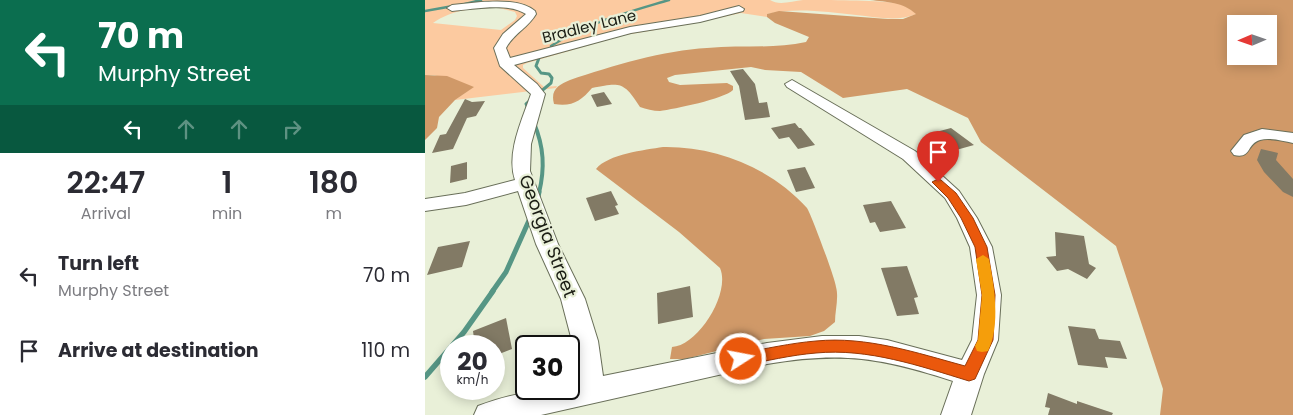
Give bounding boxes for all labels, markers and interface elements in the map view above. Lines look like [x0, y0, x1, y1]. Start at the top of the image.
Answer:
street label: Bradley Lane [540, 4, 638, 48]
text: 70 m [98, 11, 184, 60]
north arrow [1227, 15, 1277, 65]
map controls [1227, 15, 1277, 65]
icon: left [15, 20, 80, 85]
text: Murphy Street [98, 58, 251, 89]
icon: left [119, 115, 147, 143]
icon: ahead [172, 115, 200, 143]
icon: ahead [225, 115, 253, 143]
icon: right [278, 115, 306, 143]
pin [917, 131, 959, 182]
icon: arrive [924, 138, 952, 166]
text: 22:47 [67, 161, 145, 204]
text: 1 [222, 161, 232, 204]
text: 180 [309, 161, 358, 204]
street label: Georgia Street [513, 171, 583, 301]
text: Arrival [81, 202, 131, 225]
text: min [212, 202, 242, 225]
text: m [325, 202, 342, 225]
text: Turn left [58, 250, 139, 277]
icon: left [15, 262, 43, 290]
text: 70 m [363, 262, 410, 289]
text: Murphy Street [58, 279, 169, 302]
position arrow [714, 332, 766, 384]
speed limit sign: 30 [515, 335, 580, 400]
icon: arrive [15, 337, 43, 365]
text: Arrive at destination [58, 337, 259, 364]
text: 110 m [361, 337, 410, 364]
text: 20 [457, 344, 488, 379]
text: km/h [457, 371, 488, 388]

